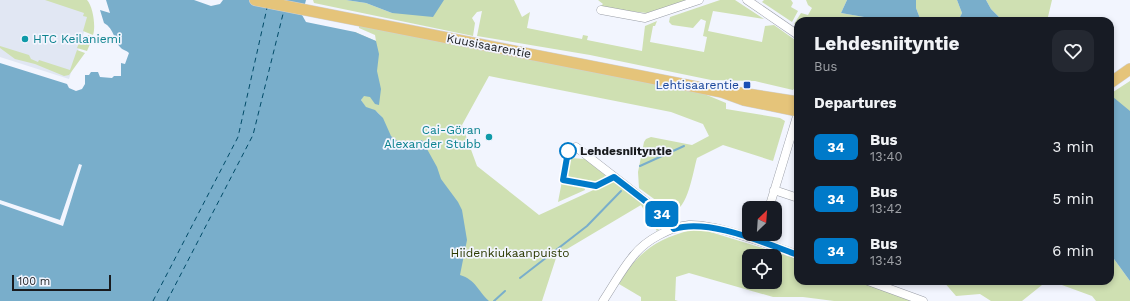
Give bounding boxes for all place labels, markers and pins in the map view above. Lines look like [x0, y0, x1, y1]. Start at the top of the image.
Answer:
place label: HTC Keilaniemi [33, 32, 121, 46]
marker: HTC Keilaniemi [20, 34, 30, 44]
place label: Lehtisaarentie [655, 78, 739, 92]
marker: Lehtisaarentie [742, 80, 752, 90]
place label: Cai-Göran Alexander Stubb [384, 123, 481, 151]
marker: Cai-Göran Alexander Stubb [484, 132, 494, 142]
marker: Lehdesniityntie [559, 142, 577, 160]
place label: Lehdesniityntie [580, 144, 672, 158]

